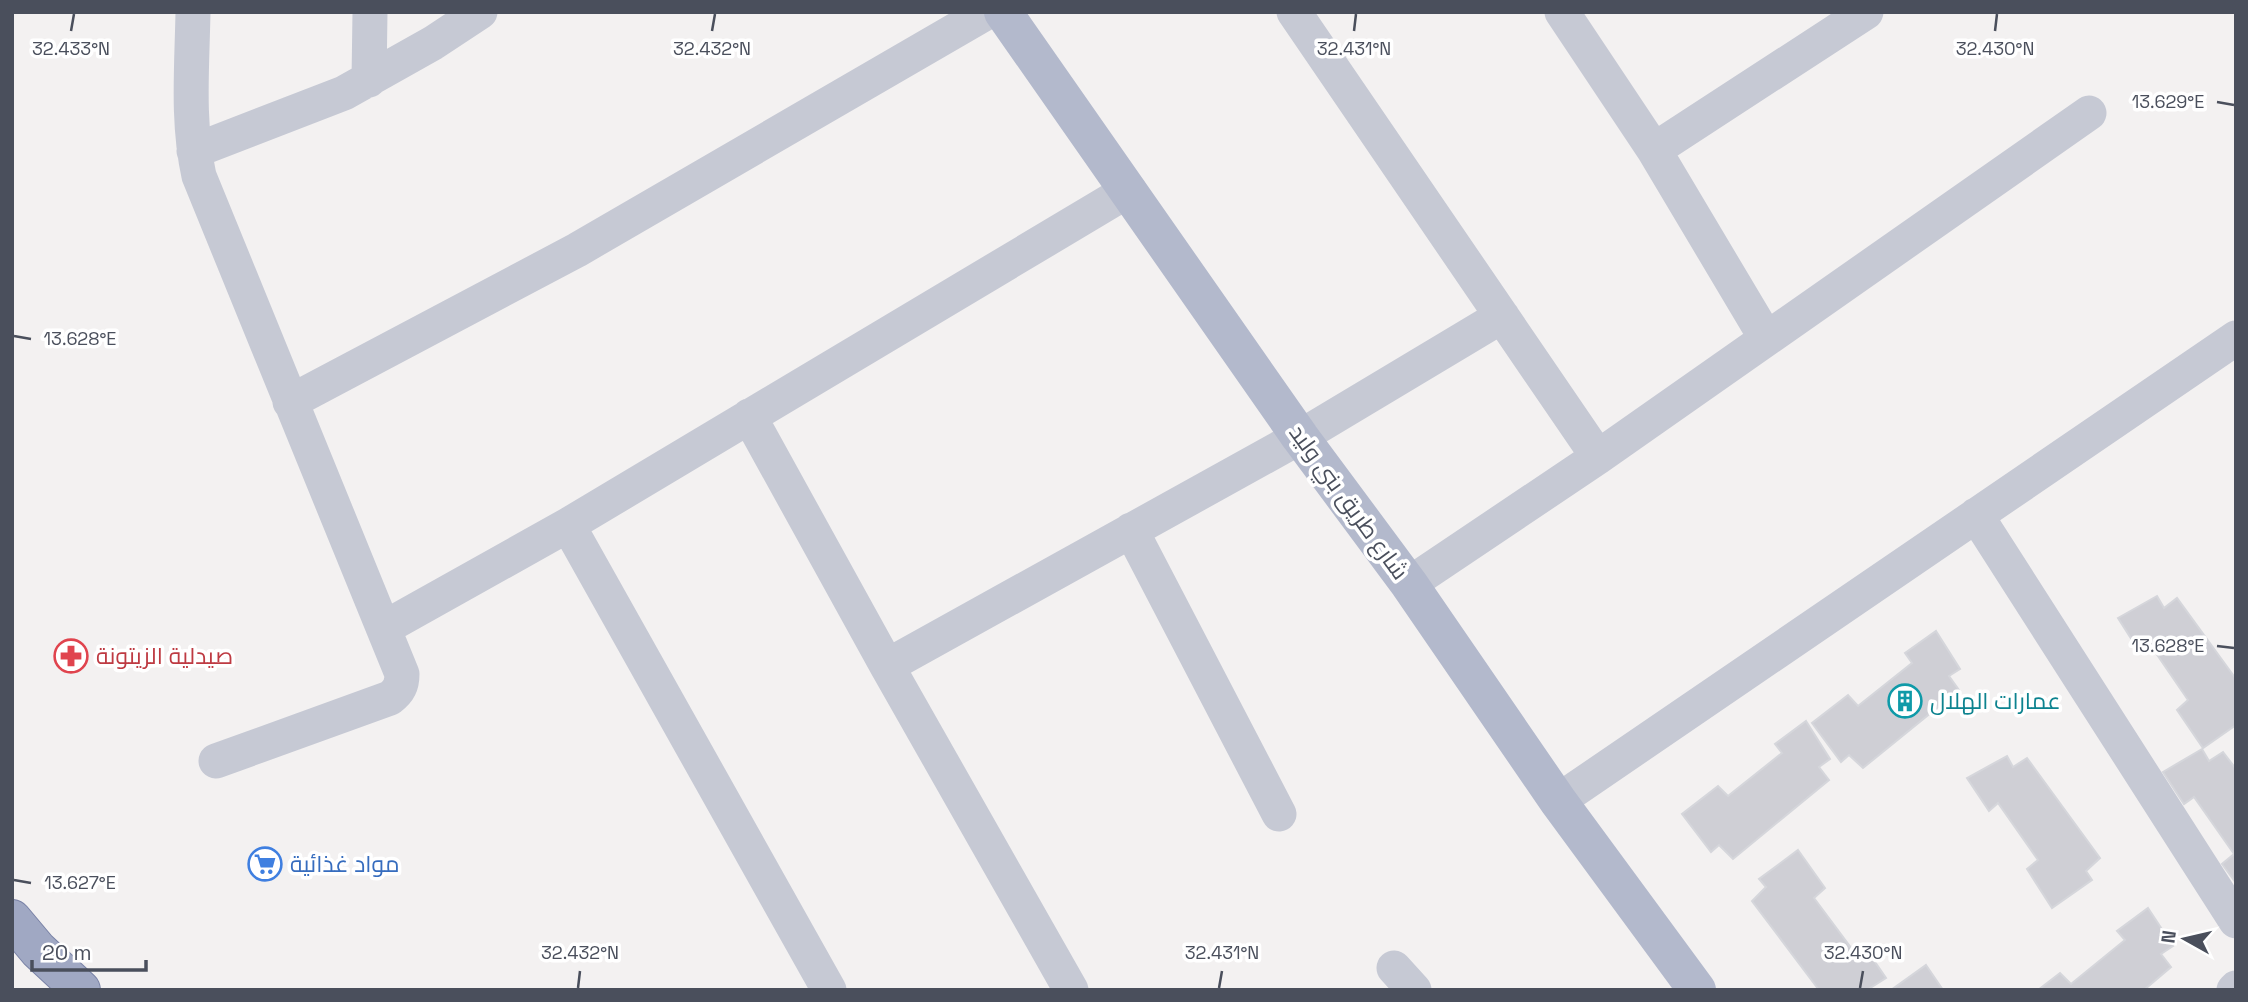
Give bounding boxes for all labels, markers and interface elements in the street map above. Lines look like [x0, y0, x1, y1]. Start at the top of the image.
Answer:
text: 32.433°N [32, 37, 110, 60]
text: 32.432°N [673, 37, 751, 60]
text: 32.431°N [1317, 37, 1391, 60]
text: 32.430°N [1956, 37, 2034, 60]
text: 13.629°E [2132, 90, 2204, 113]
text: 13.628°E [44, 327, 116, 350]
street label: شارع طريق بني وليد [1280, 419, 1415, 587]
text: 13.628°E [2132, 634, 2204, 657]
pharmacy icon: صيدلية الزيتونة [52, 637, 90, 675]
place label: صيدلية الزيتونة [96, 641, 233, 671]
building icon: عمارات الهلال [1886, 682, 1924, 720]
place label: عمارات الهلال [1930, 686, 2061, 716]
supermarket icon: مواد غذائية [246, 845, 284, 883]
place label: مواد غذائية [290, 849, 400, 879]
text: 13.627°E [44, 871, 116, 894]
north arrow [2150, 904, 2220, 974]
scale bar [32, 928, 145, 972]
text: N [2155, 929, 2182, 945]
text: 20 m [42, 939, 92, 966]
text: 32.432°N [541, 941, 619, 964]
text: 32.431°N [1185, 941, 1259, 964]
text: 32.430°N [1824, 941, 1902, 964]

